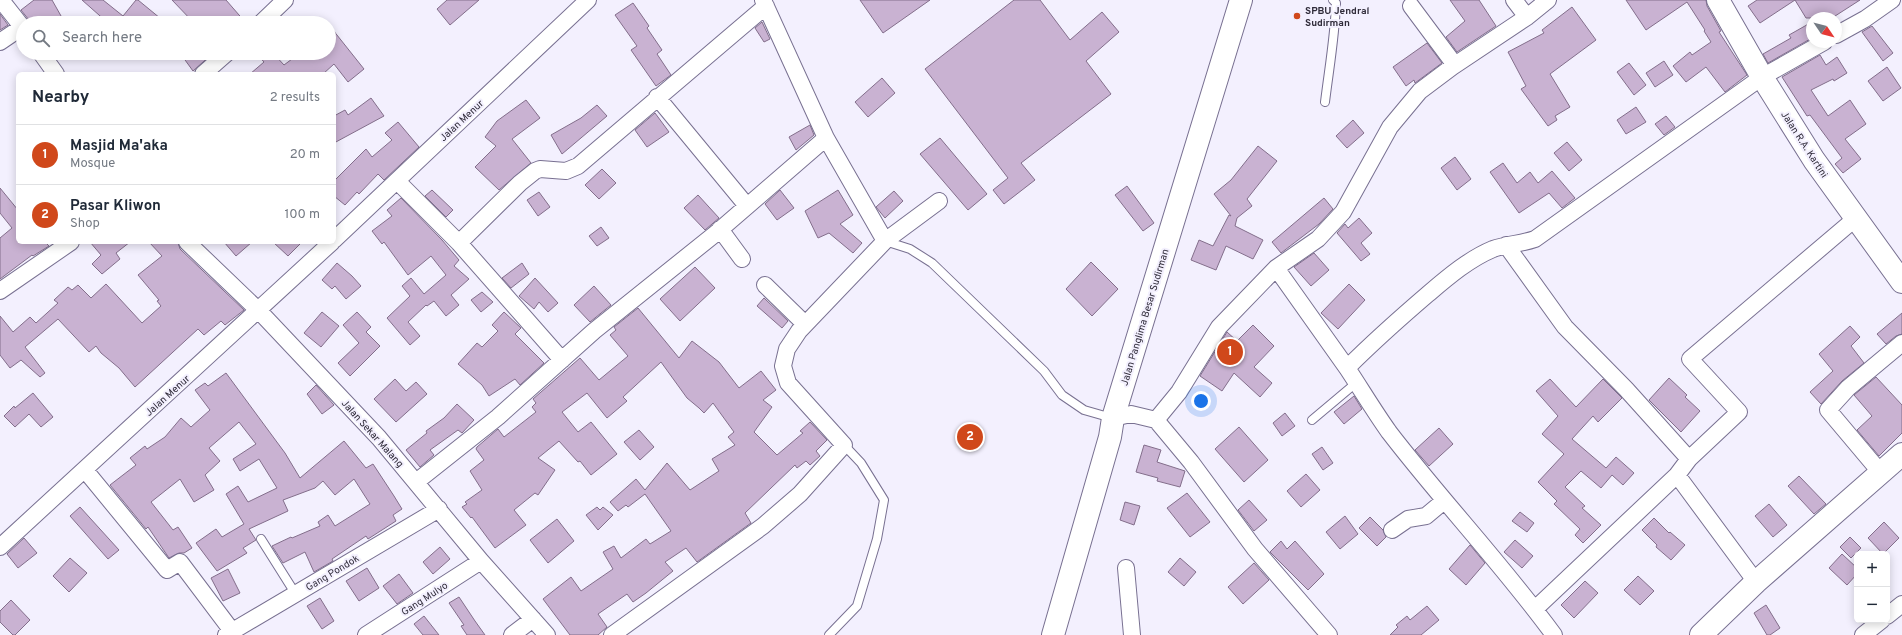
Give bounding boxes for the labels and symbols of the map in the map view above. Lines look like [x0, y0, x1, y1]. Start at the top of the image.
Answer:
place label: SPBU Jendral Sudirman [1305, 5, 1370, 30]
marker: SPBU Jendral Sudirman [1292, 11, 1302, 21]
north arrow [1806, 12, 1842, 48]
street label: Jalan Menur [437, 97, 487, 145]
street label: Jalan R.A. Kartini [1777, 109, 1830, 181]
street label: Jalan Panglima Besar Sudirman [1118, 248, 1172, 387]
pin: 1 [1217, 337, 1243, 367]
street label: Jalan Menur [143, 373, 193, 420]
your location [1191, 391, 1211, 411]
street label: Jalan Sekar Malang [338, 397, 406, 471]
pin: 2 [957, 422, 983, 452]
street label: Gang Pondok [304, 552, 362, 594]
street label: Gang Mulyo [399, 579, 451, 619]

